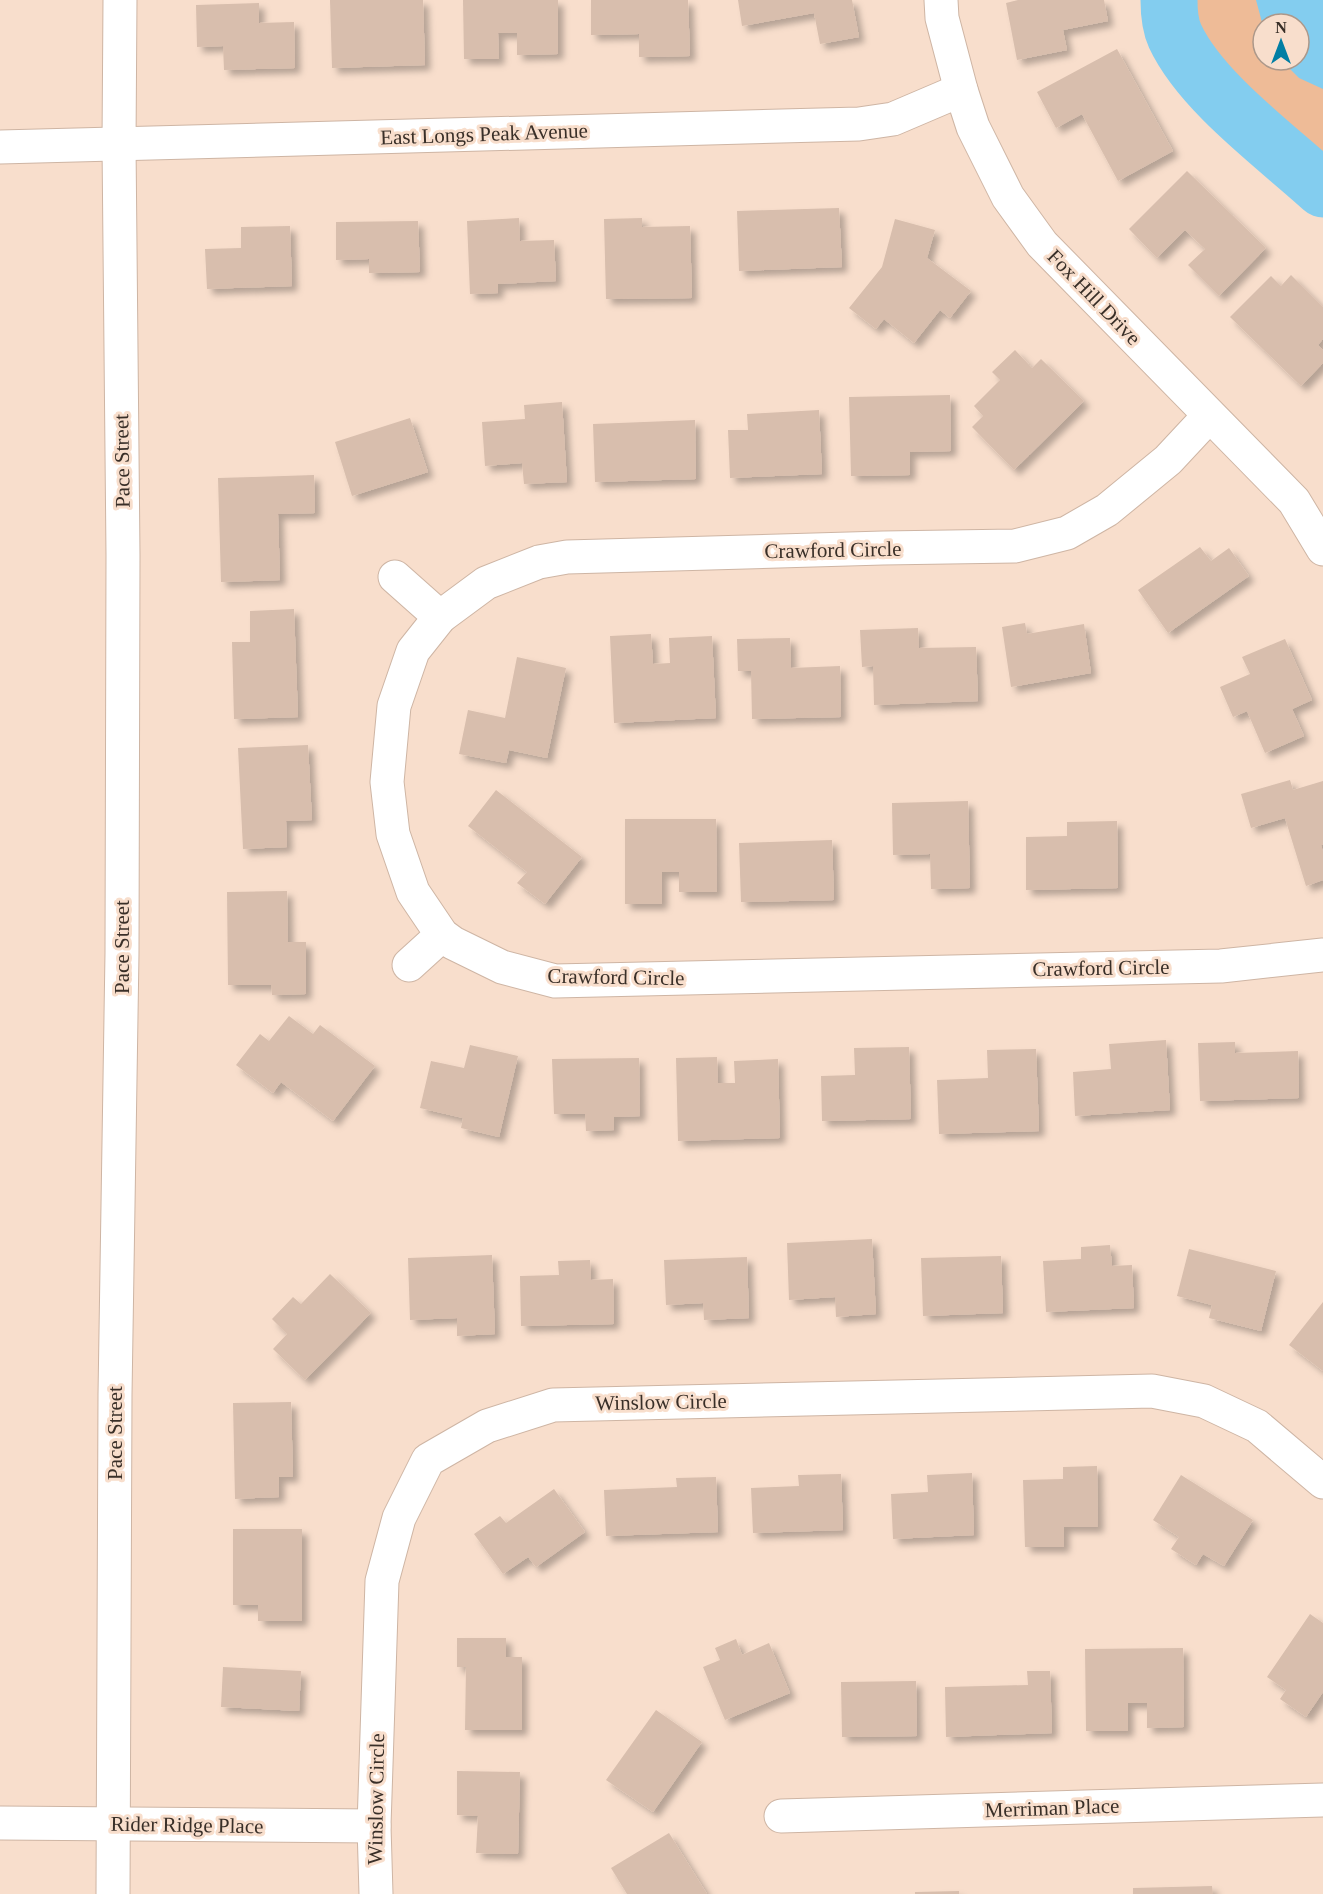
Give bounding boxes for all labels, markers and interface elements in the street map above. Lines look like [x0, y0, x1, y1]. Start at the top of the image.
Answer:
north arrow [1251, 12, 1311, 72]
text: N [1275, 19, 1287, 36]
street label: East Longs Peak Avenue [380, 118, 588, 150]
street label: Fox Hill Drive [1042, 244, 1146, 350]
street label: Pace Street [109, 414, 135, 508]
street label: Crawford Circle [764, 537, 902, 563]
street label: Pace Street [110, 900, 134, 994]
street label: Crawford Circle [1032, 955, 1170, 981]
street label: Crawford Circle [547, 964, 685, 990]
street label: Pace Street [103, 1386, 127, 1480]
street label: Winslow Circle [595, 1389, 727, 1415]
street label: Winslow Circle [363, 1733, 389, 1865]
street label: Merriman Place [984, 1794, 1120, 1822]
street label: Rider Ridge Place [110, 1812, 264, 1838]

